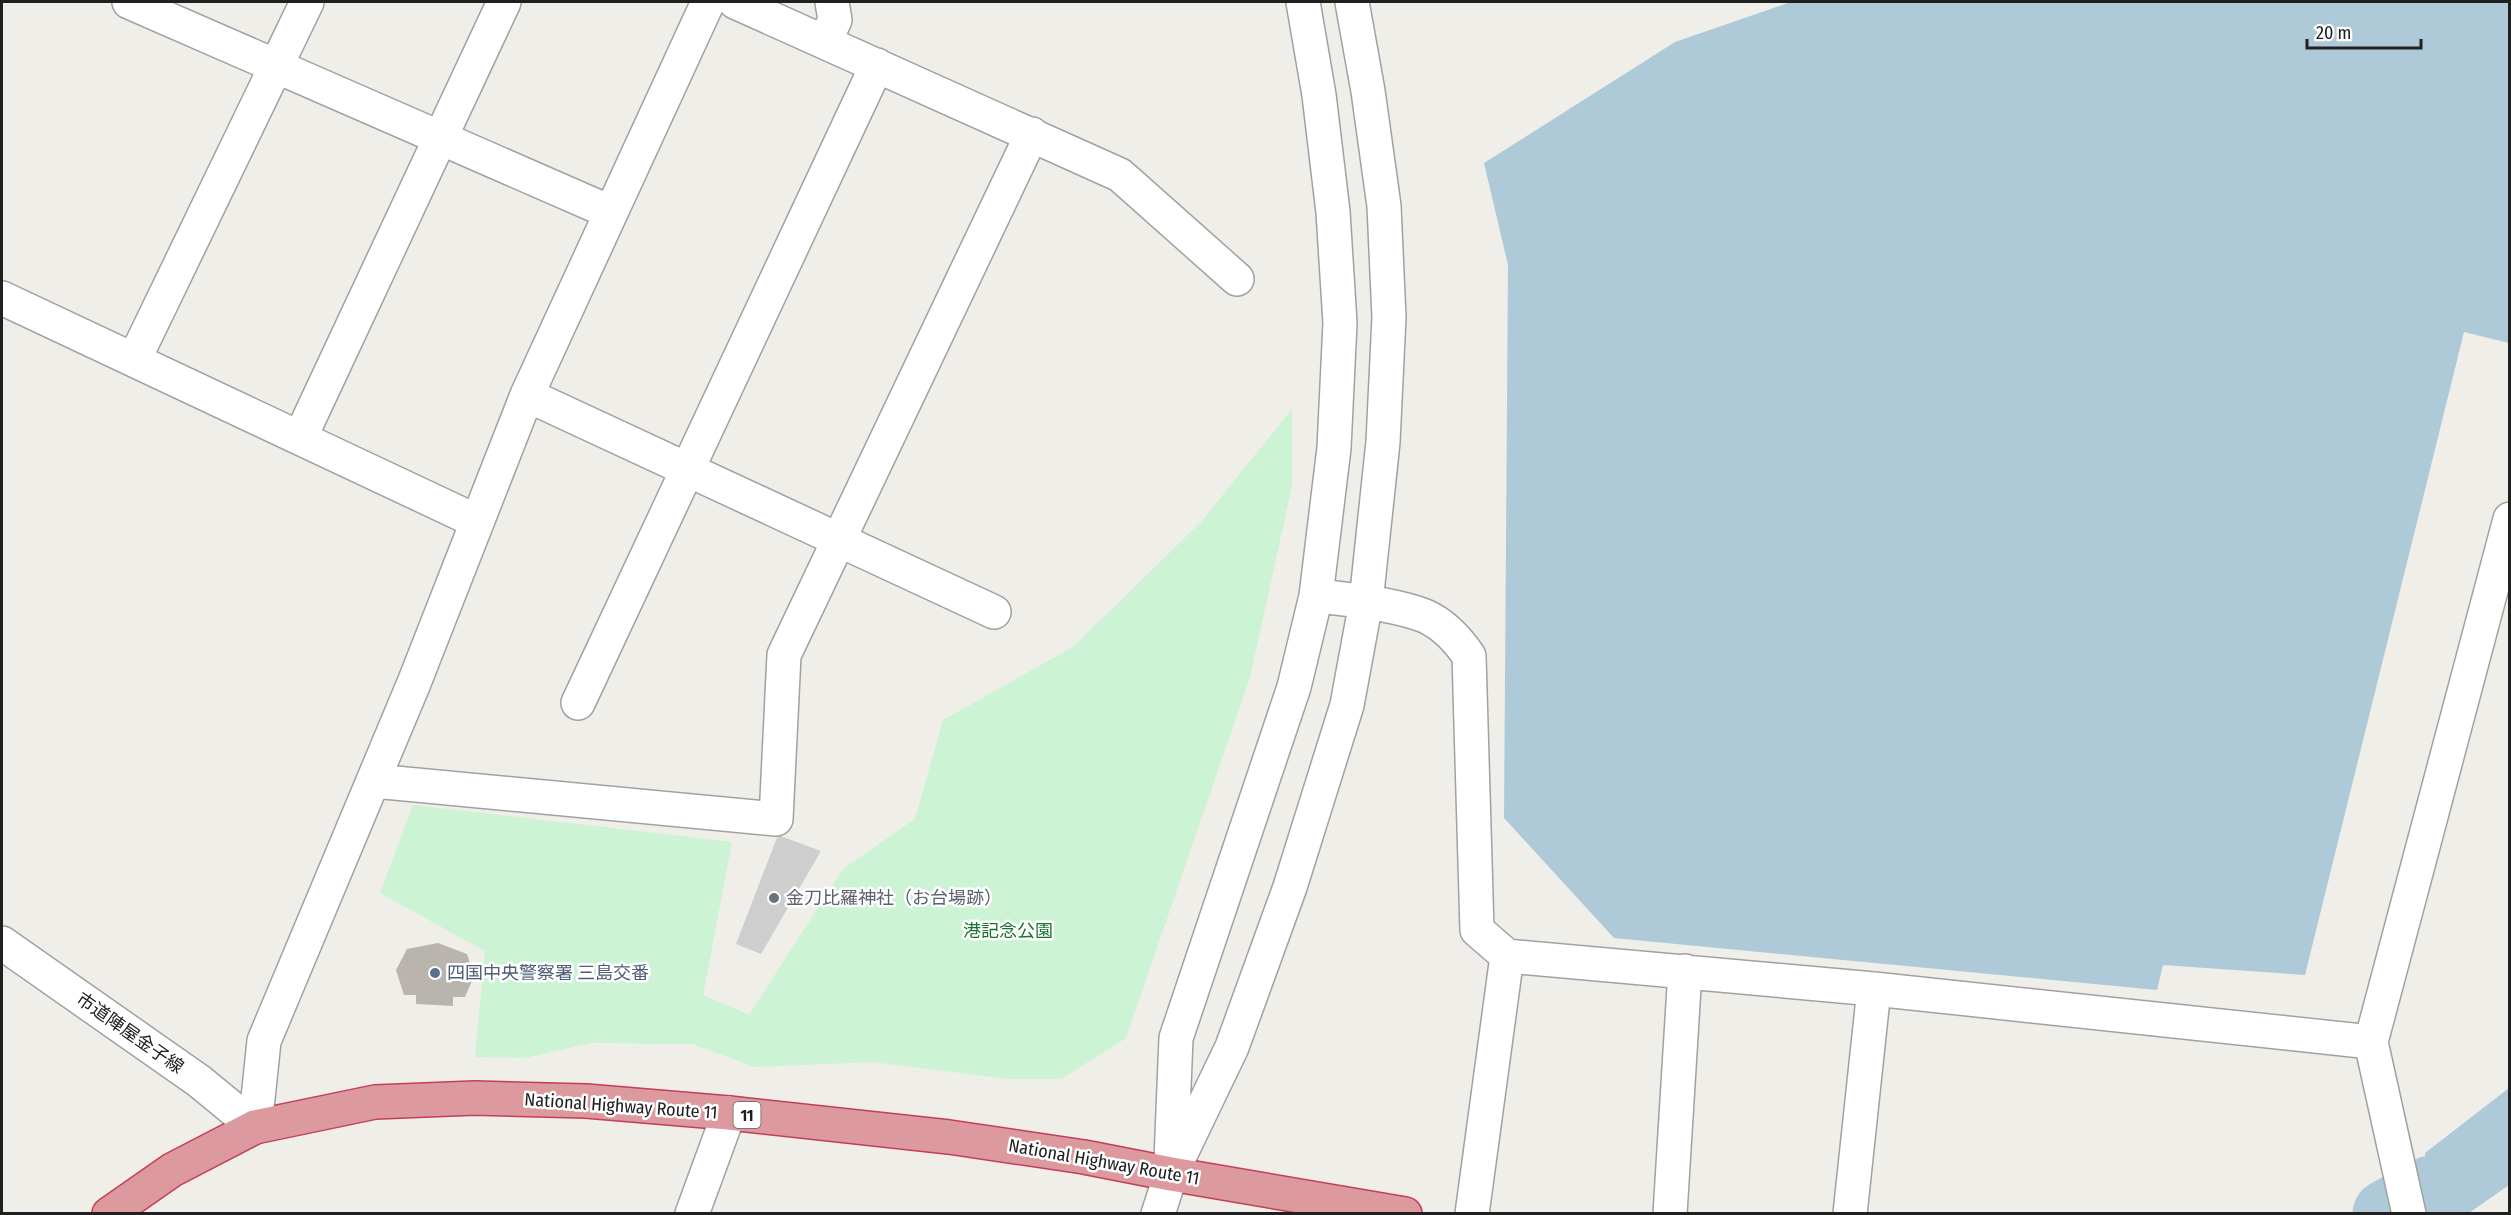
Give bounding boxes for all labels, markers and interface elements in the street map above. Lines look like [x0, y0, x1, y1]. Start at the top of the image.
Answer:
scale bar [2307, 12, 2421, 50]
text: 20 m [2316, 22, 2351, 44]
place label: 金刀比羅神社（お台場跡） [786, 887, 1002, 909]
marker: 金刀比羅神社（お台場跡） [767, 891, 781, 905]
park label: 港記念公園 [963, 920, 1053, 942]
place label: 四国中央警察署 三島交番 [447, 962, 649, 984]
marker: 四国中央警察署 三島交番 [428, 966, 442, 980]
street label: 市道陣屋金子線 [72, 988, 188, 1078]
street label: National Highway Route 11 [524, 1088, 718, 1124]
road number: 11 [734, 1102, 760, 1128]
street label: National Highway Route 11 [1007, 1134, 1201, 1190]

